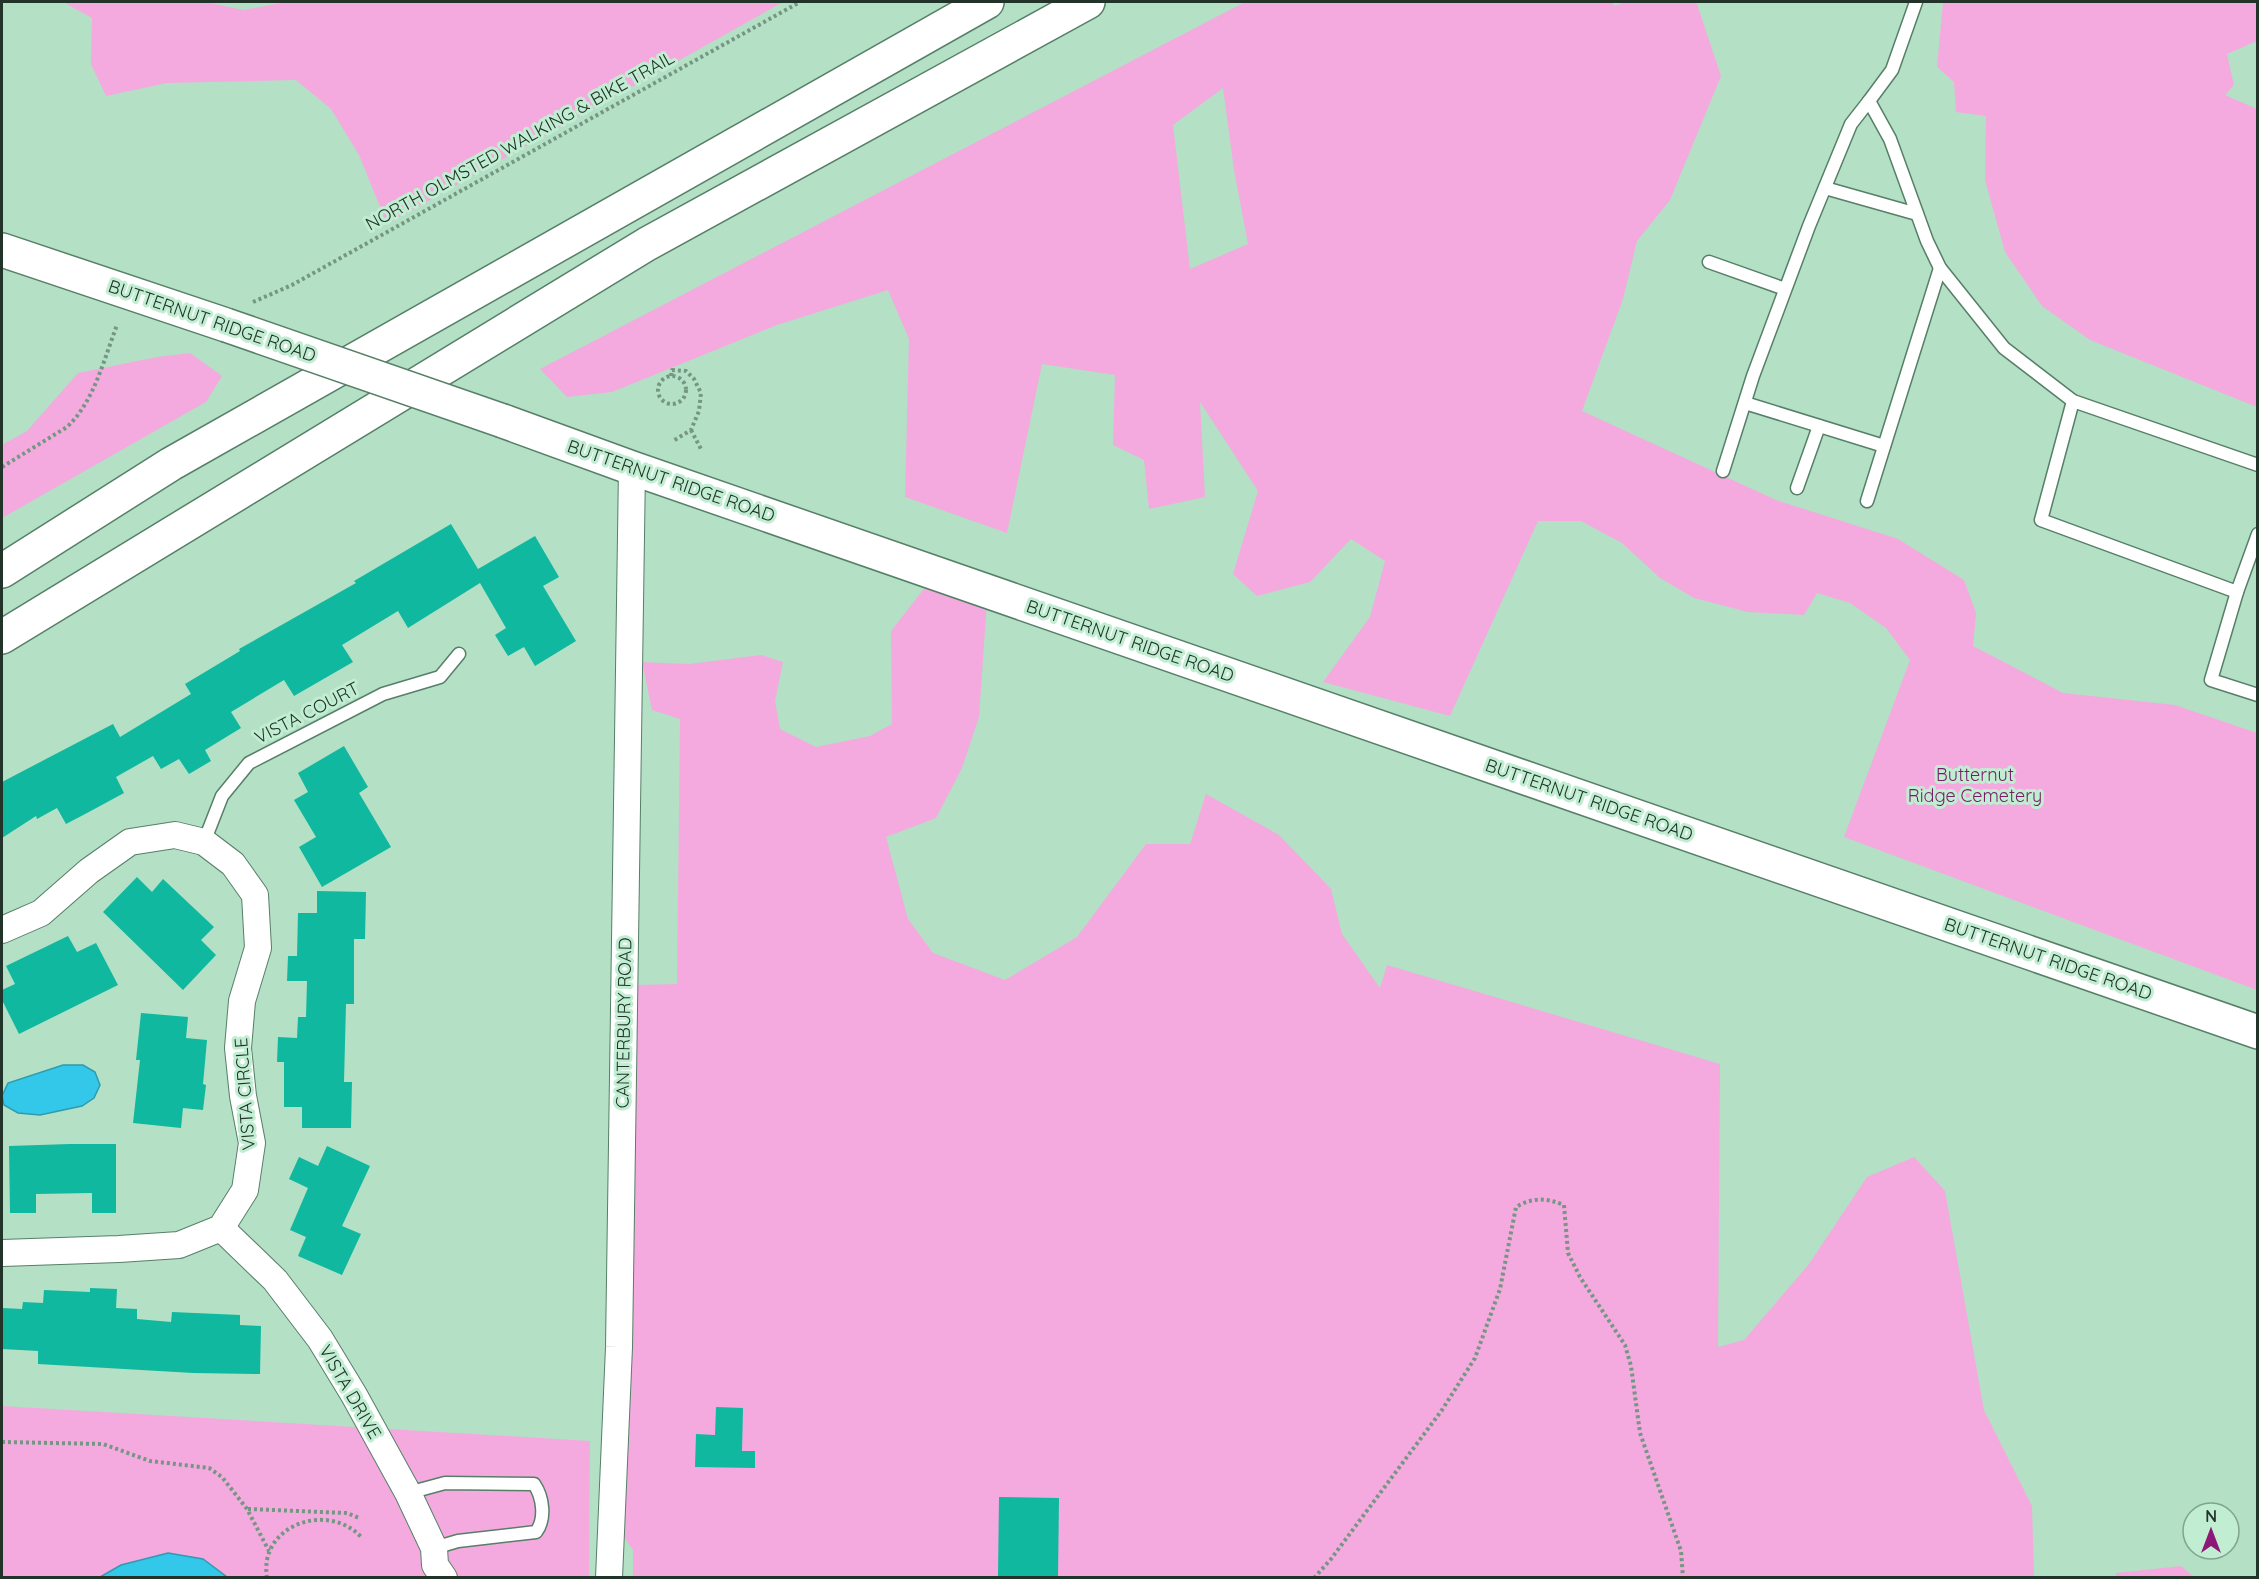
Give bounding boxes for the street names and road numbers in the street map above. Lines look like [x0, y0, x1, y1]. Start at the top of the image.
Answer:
street label: NORTH OLMSTED WALKING & BIKE TRAIL [361, 46, 679, 235]
street label: BUTTERNUT RIDGE ROAD [105, 274, 319, 367]
street label: BUTTERNUT RIDGE ROAD [564, 434, 778, 527]
street label: BUTTERNUT RIDGE ROAD [1023, 594, 1237, 687]
street label: VISTA COURT [251, 676, 363, 749]
street label: BUTTERNUT RIDGE ROAD [1482, 753, 1696, 846]
street label: BUTTERNUT RIDGE ROAD [1941, 912, 2155, 1005]
street label: CANTERBURY ROAD [611, 937, 636, 1109]
street label: VISTA CIRCLE [229, 1037, 260, 1151]
street label: VISTA DRIVE [314, 1341, 387, 1443]

